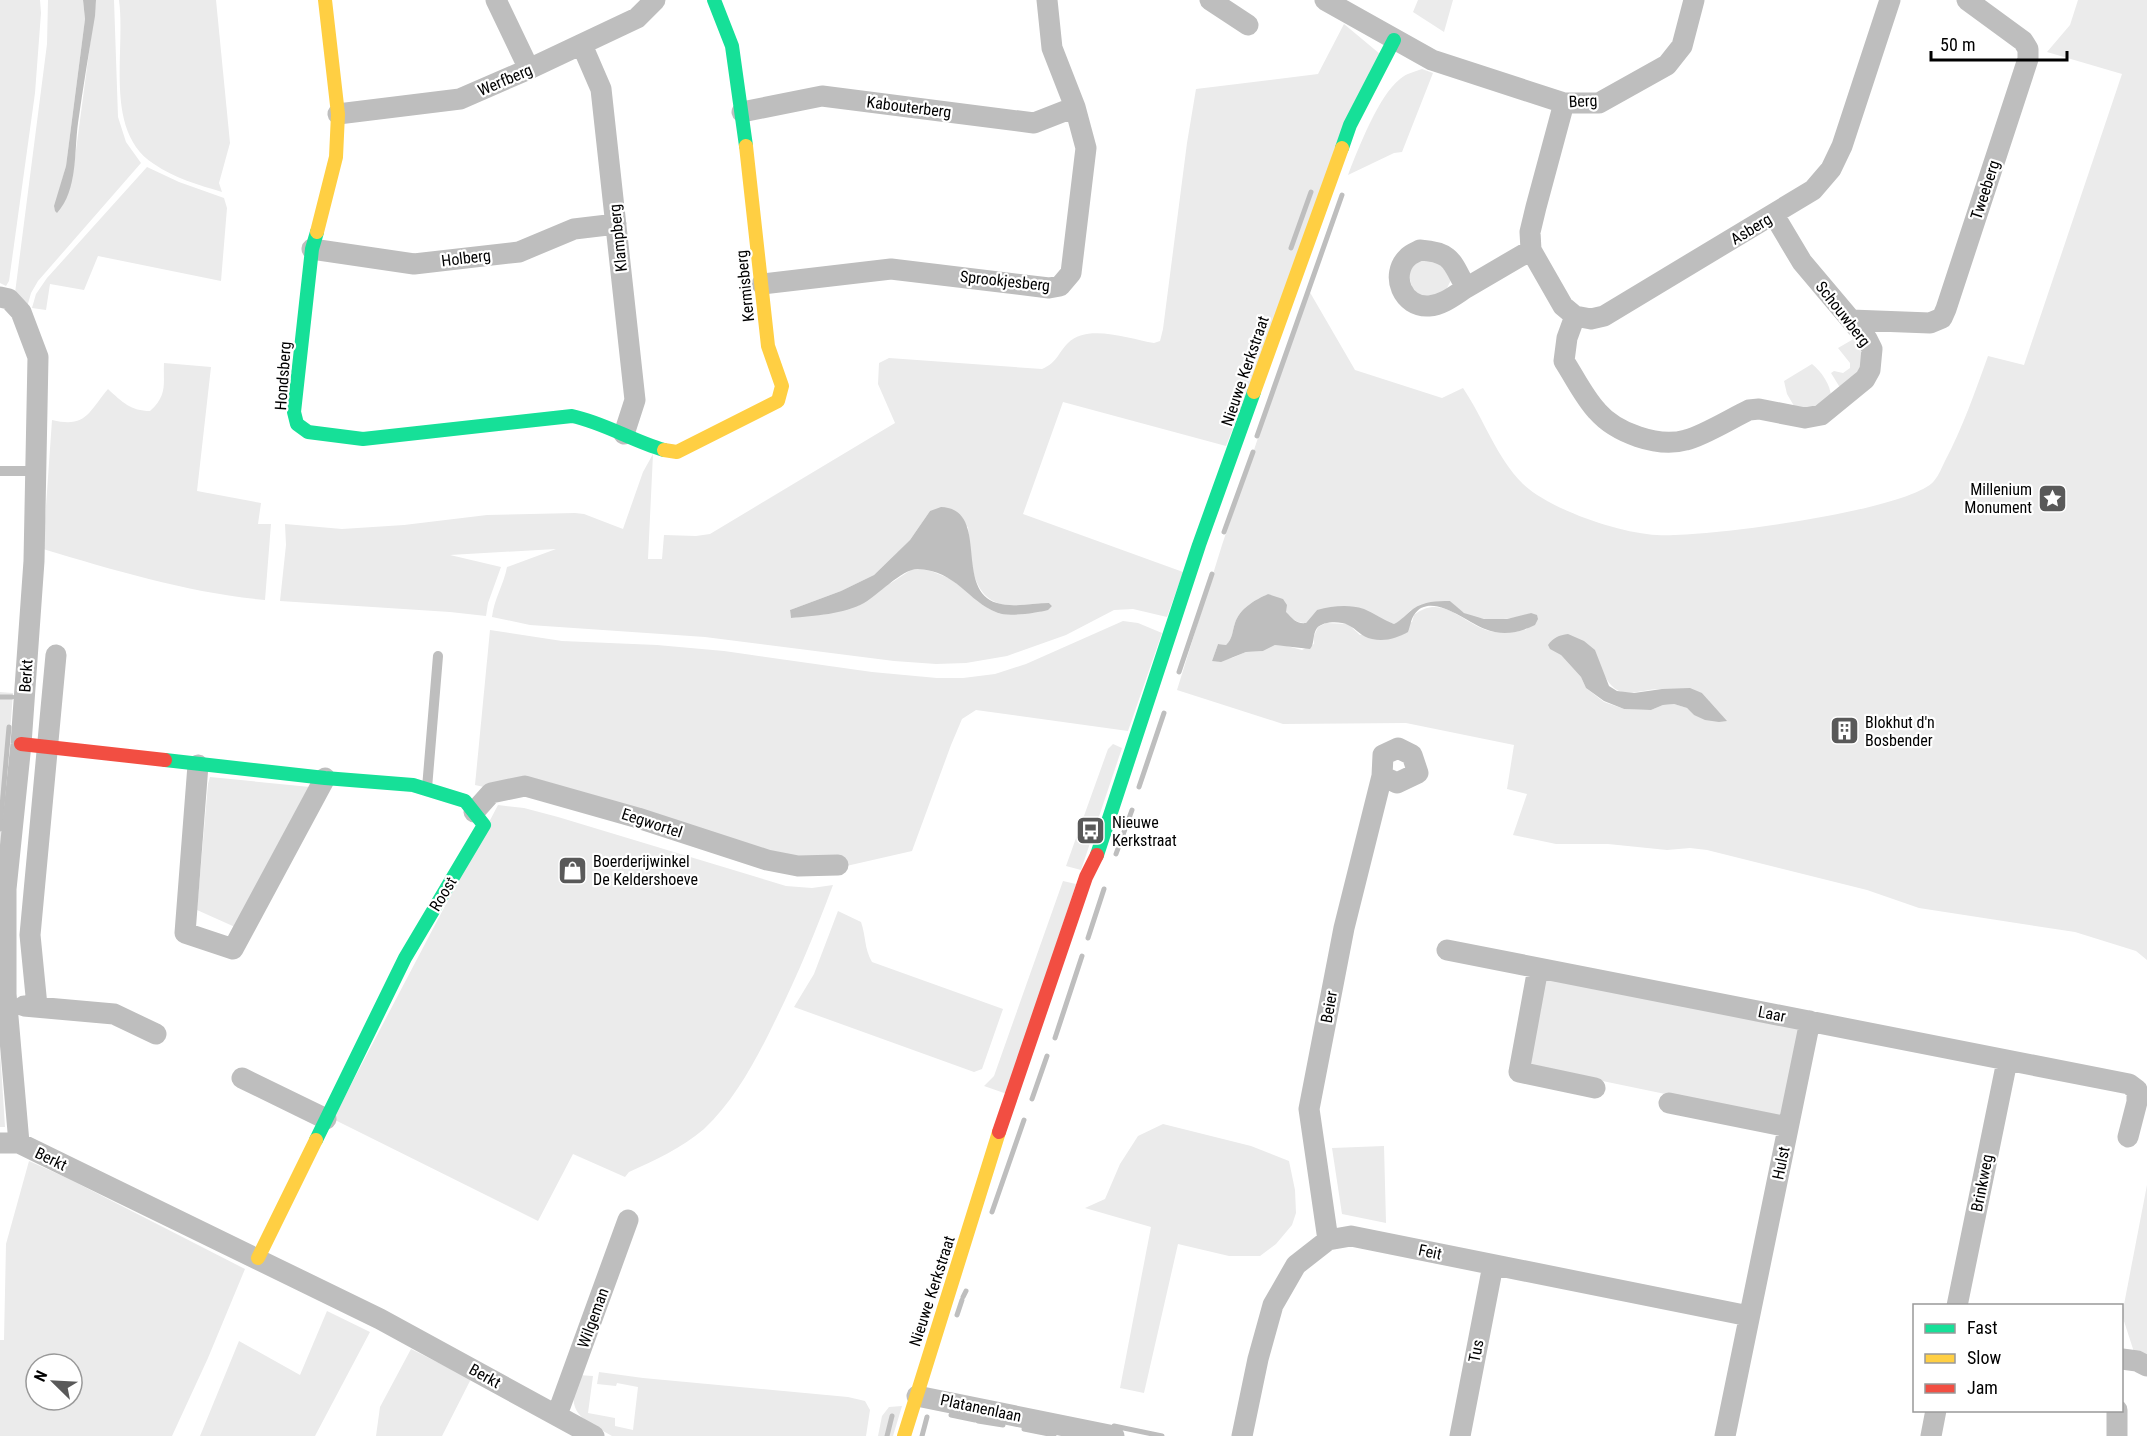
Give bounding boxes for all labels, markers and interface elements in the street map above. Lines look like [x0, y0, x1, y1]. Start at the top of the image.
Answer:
scale bar [1931, 24, 2068, 62]
text: 50 m [1940, 34, 1975, 55]
street label: Werfberg [475, 60, 535, 100]
street label: Berg [1568, 91, 1598, 111]
street label: Kabouterberg [866, 92, 952, 122]
street label: Tweeberg [1966, 158, 2004, 222]
street label: Klampberg [605, 203, 631, 273]
street label: Asberg [1727, 209, 1775, 249]
street label: Holberg [440, 246, 492, 270]
street label: Kermisberg [732, 249, 758, 323]
street label: Sprookjesberg [959, 267, 1051, 295]
street label: Schouwberg [1812, 278, 1874, 350]
street label: Nieuwe Kerkstraat [1217, 313, 1273, 429]
street label: Hondsberg [271, 341, 295, 411]
place label: Millenium Monument [1964, 480, 2032, 517]
place icon: Millenium Monument [2037, 482, 2069, 514]
street label: Berkt [15, 659, 37, 693]
place label: Blokhut d'n Bosbender [1865, 713, 1935, 750]
building icon: Blokhut d'n Bosbender [1828, 715, 1860, 747]
street label: Eegwortel [619, 804, 685, 842]
place label: Nieuwe Kerkstraat [1112, 813, 1177, 850]
bus stop icon: Nieuwe Kerkstraat [1075, 815, 1107, 847]
place label: Boerderijwinkel De Keldershoeve [593, 852, 698, 889]
shop icon: Boerderijwinkel De Keldershoeve [556, 854, 588, 886]
street label: Roost [425, 873, 461, 915]
street label: Beier [1317, 989, 1341, 1025]
street label: Laar [1757, 1002, 1788, 1026]
street label: Berkt [32, 1143, 70, 1175]
street label: Hulst [1768, 1144, 1794, 1181]
street label: Brinkweg [1967, 1153, 1997, 1213]
street label: Nieuwe Kerkstraat [905, 1233, 959, 1349]
street label: Feit [1417, 1240, 1444, 1264]
street label: Wilgeman [573, 1285, 613, 1351]
legend [1913, 1304, 2123, 1412]
text: Fast [1967, 1317, 1998, 1338]
street label: Tus [1465, 1338, 1487, 1364]
text: Slow [1967, 1347, 2002, 1368]
north arrow [24, 1352, 84, 1412]
street label: Berkt [466, 1360, 504, 1392]
text: N [30, 1368, 51, 1384]
text: Jam [1967, 1377, 1998, 1398]
street label: Platanenlaan [939, 1390, 1023, 1426]

